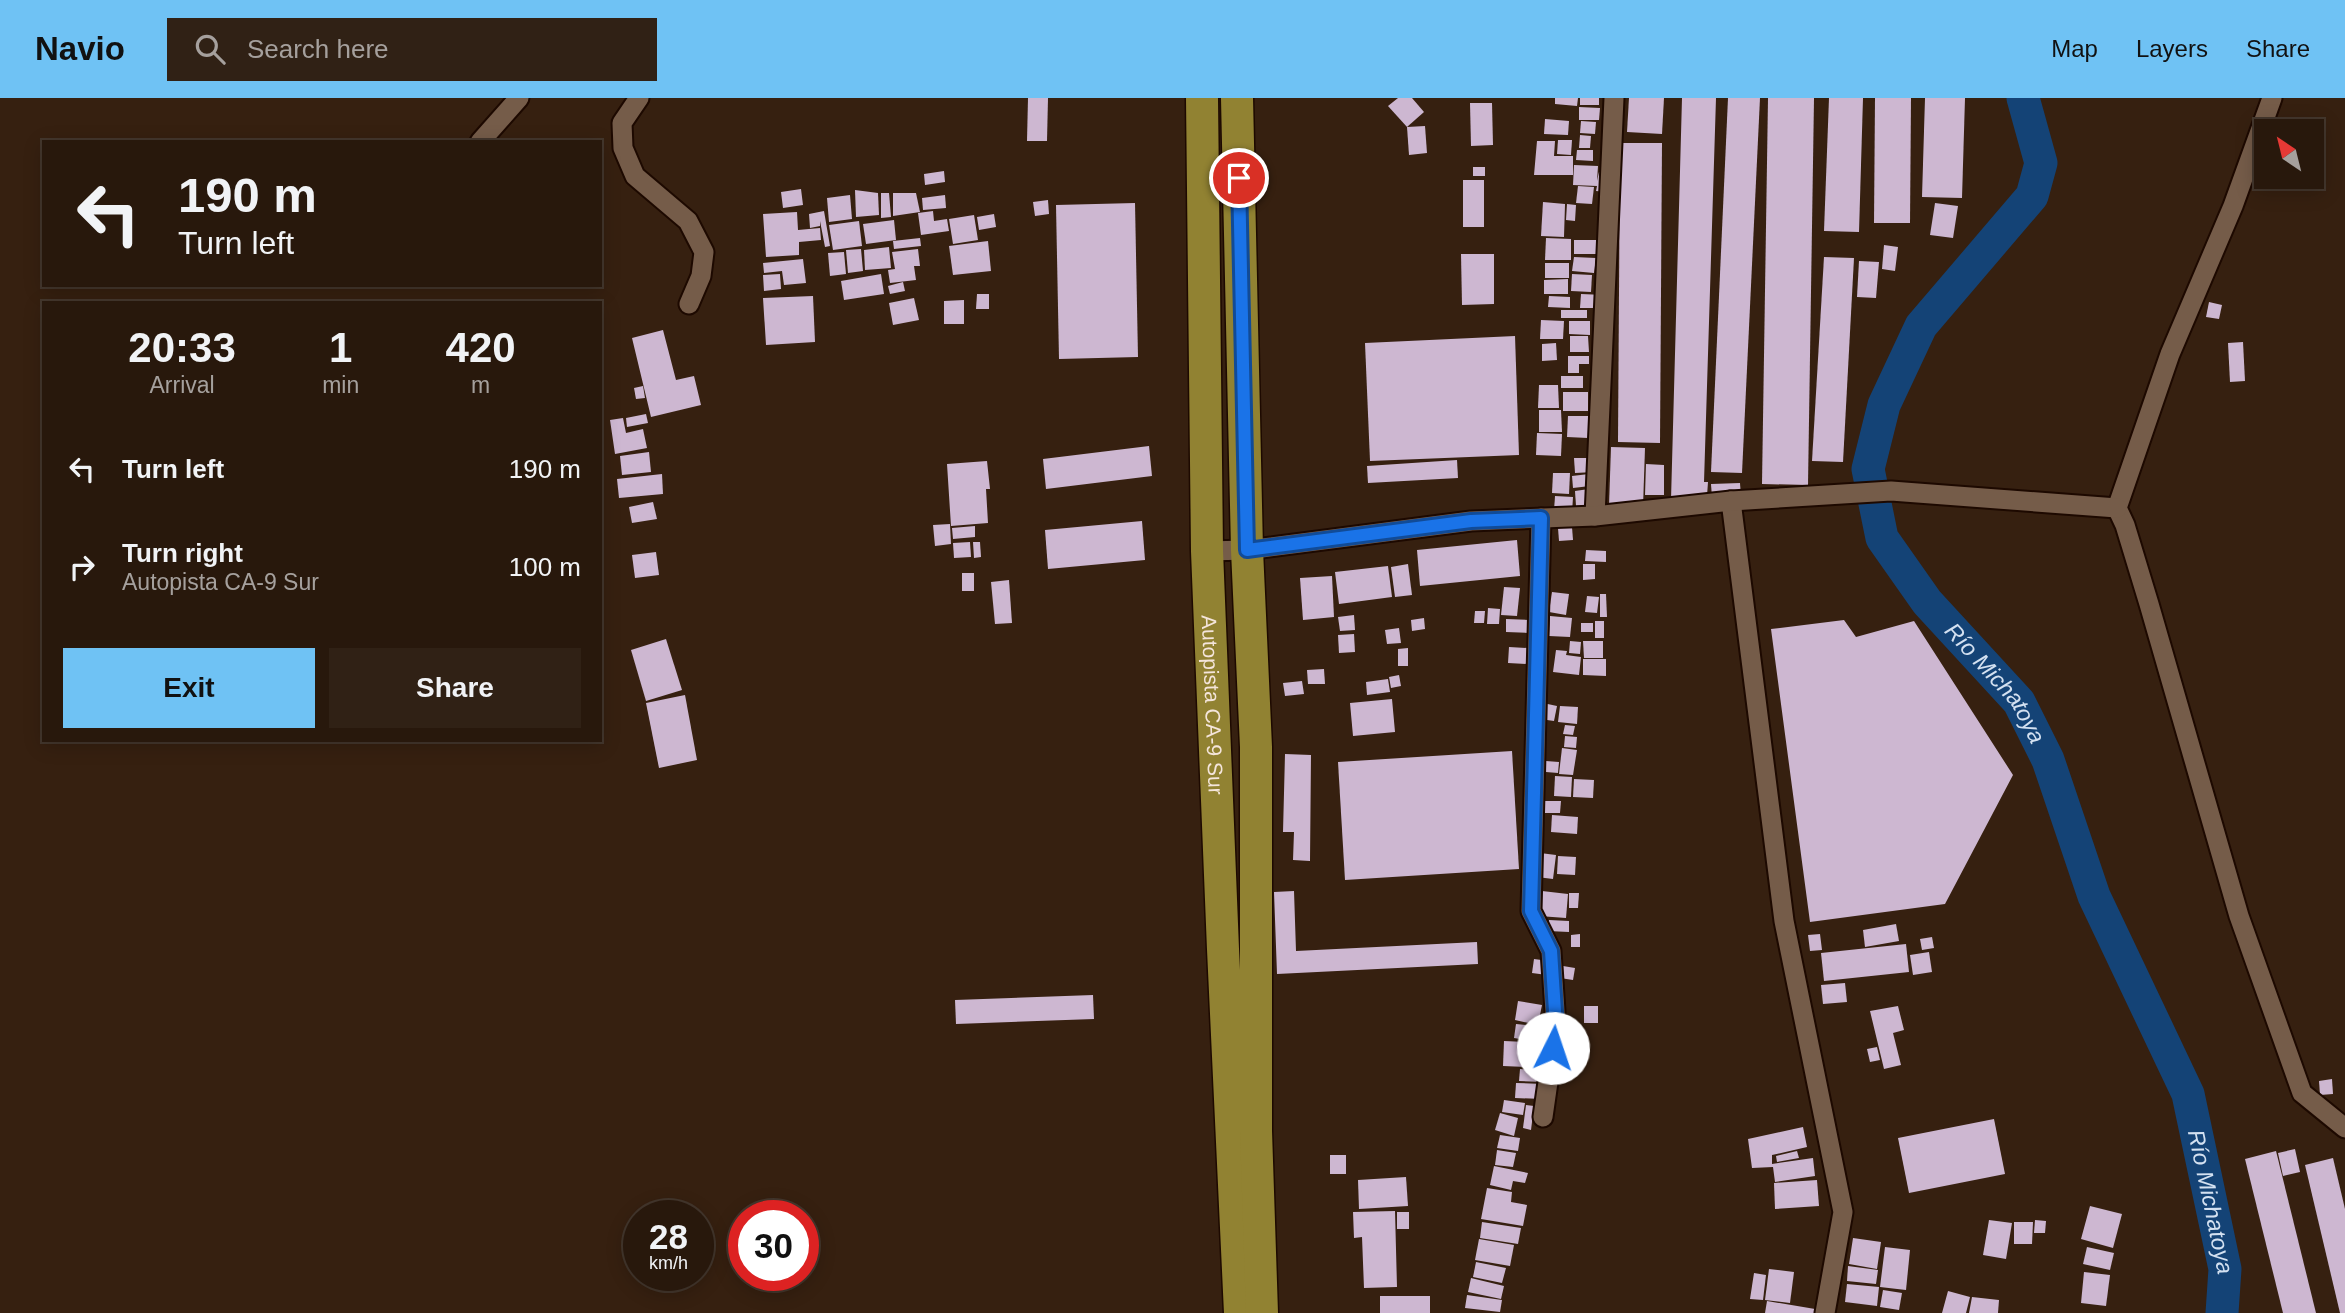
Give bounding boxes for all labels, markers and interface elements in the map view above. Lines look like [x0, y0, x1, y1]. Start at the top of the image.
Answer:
search box [167, 18, 657, 81]
text: Navio [35, 30, 125, 67]
icon: search [191, 30, 229, 68]
text: Search here [247, 34, 389, 64]
text: Map [2051, 35, 2098, 62]
text: Layers [2136, 35, 2208, 62]
text: Share [2246, 35, 2310, 62]
north arrow [2254, 119, 2324, 189]
map controls [2254, 119, 2324, 189]
pin [1209, 148, 1269, 208]
icon: arrive [1220, 159, 1258, 197]
icon: left [63, 168, 154, 259]
text: 190 m [178, 168, 317, 222]
text: Turn left [178, 225, 294, 261]
text: 20:33 [128, 324, 236, 371]
text: 1 [329, 324, 352, 371]
text: 420 [446, 324, 516, 371]
text: Arrival [149, 372, 215, 398]
text: min [322, 372, 359, 398]
text: m [471, 372, 490, 398]
icon: left [63, 450, 101, 488]
text: Turn left [122, 454, 224, 484]
text: 190 m [509, 454, 581, 484]
text: Turn right [122, 538, 243, 568]
icon: right [63, 548, 101, 586]
text: 100 m [509, 552, 581, 582]
text: Autopista CA-9 Sur [122, 569, 319, 595]
street label: Autopista CA-9 Sur [1198, 615, 1228, 795]
water label: Río Michatoya [1940, 617, 2050, 747]
button: Exit [63, 648, 315, 728]
button: Share [329, 648, 581, 728]
position arrow [1516, 1011, 1590, 1085]
water label: Río Michatoya [2183, 1127, 2239, 1276]
speed limit sign: 30 [728, 1200, 819, 1291]
text: 28 [649, 1217, 688, 1256]
text: km/h [649, 1253, 688, 1273]

